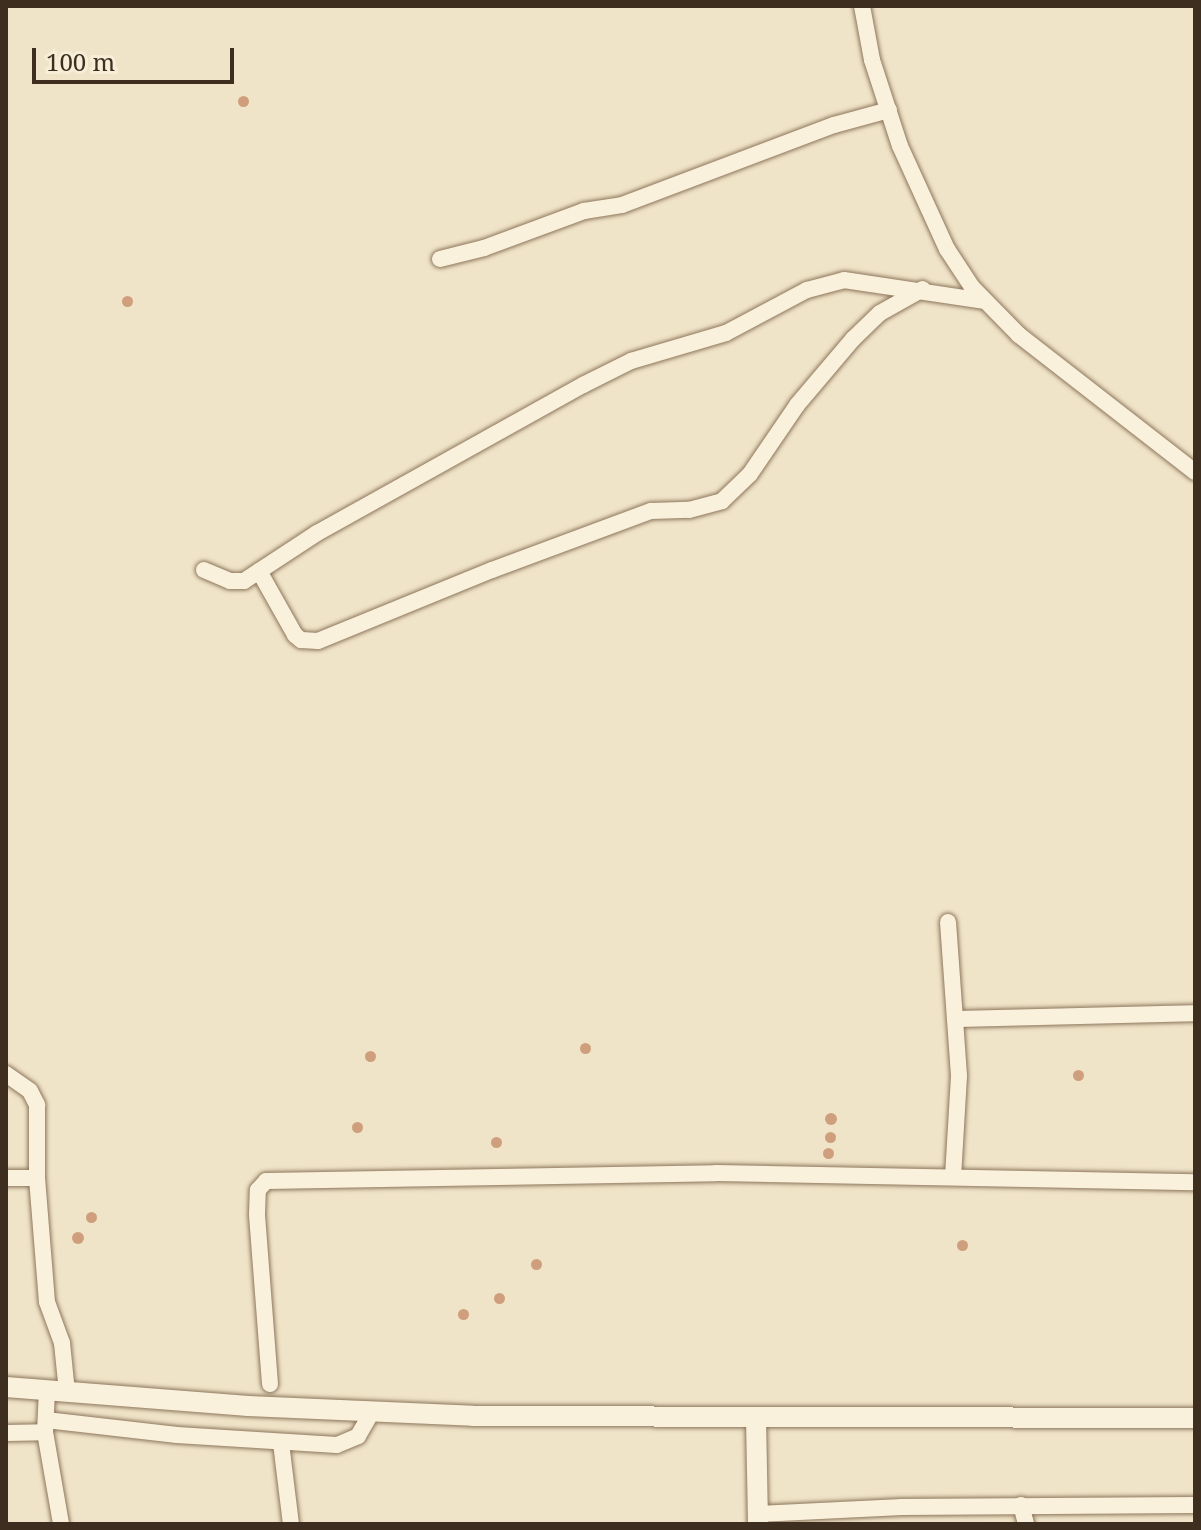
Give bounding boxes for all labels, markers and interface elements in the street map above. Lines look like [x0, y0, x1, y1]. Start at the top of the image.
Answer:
scale bar [36, 32, 238, 82]
text: 100 m [46, 45, 115, 78]

